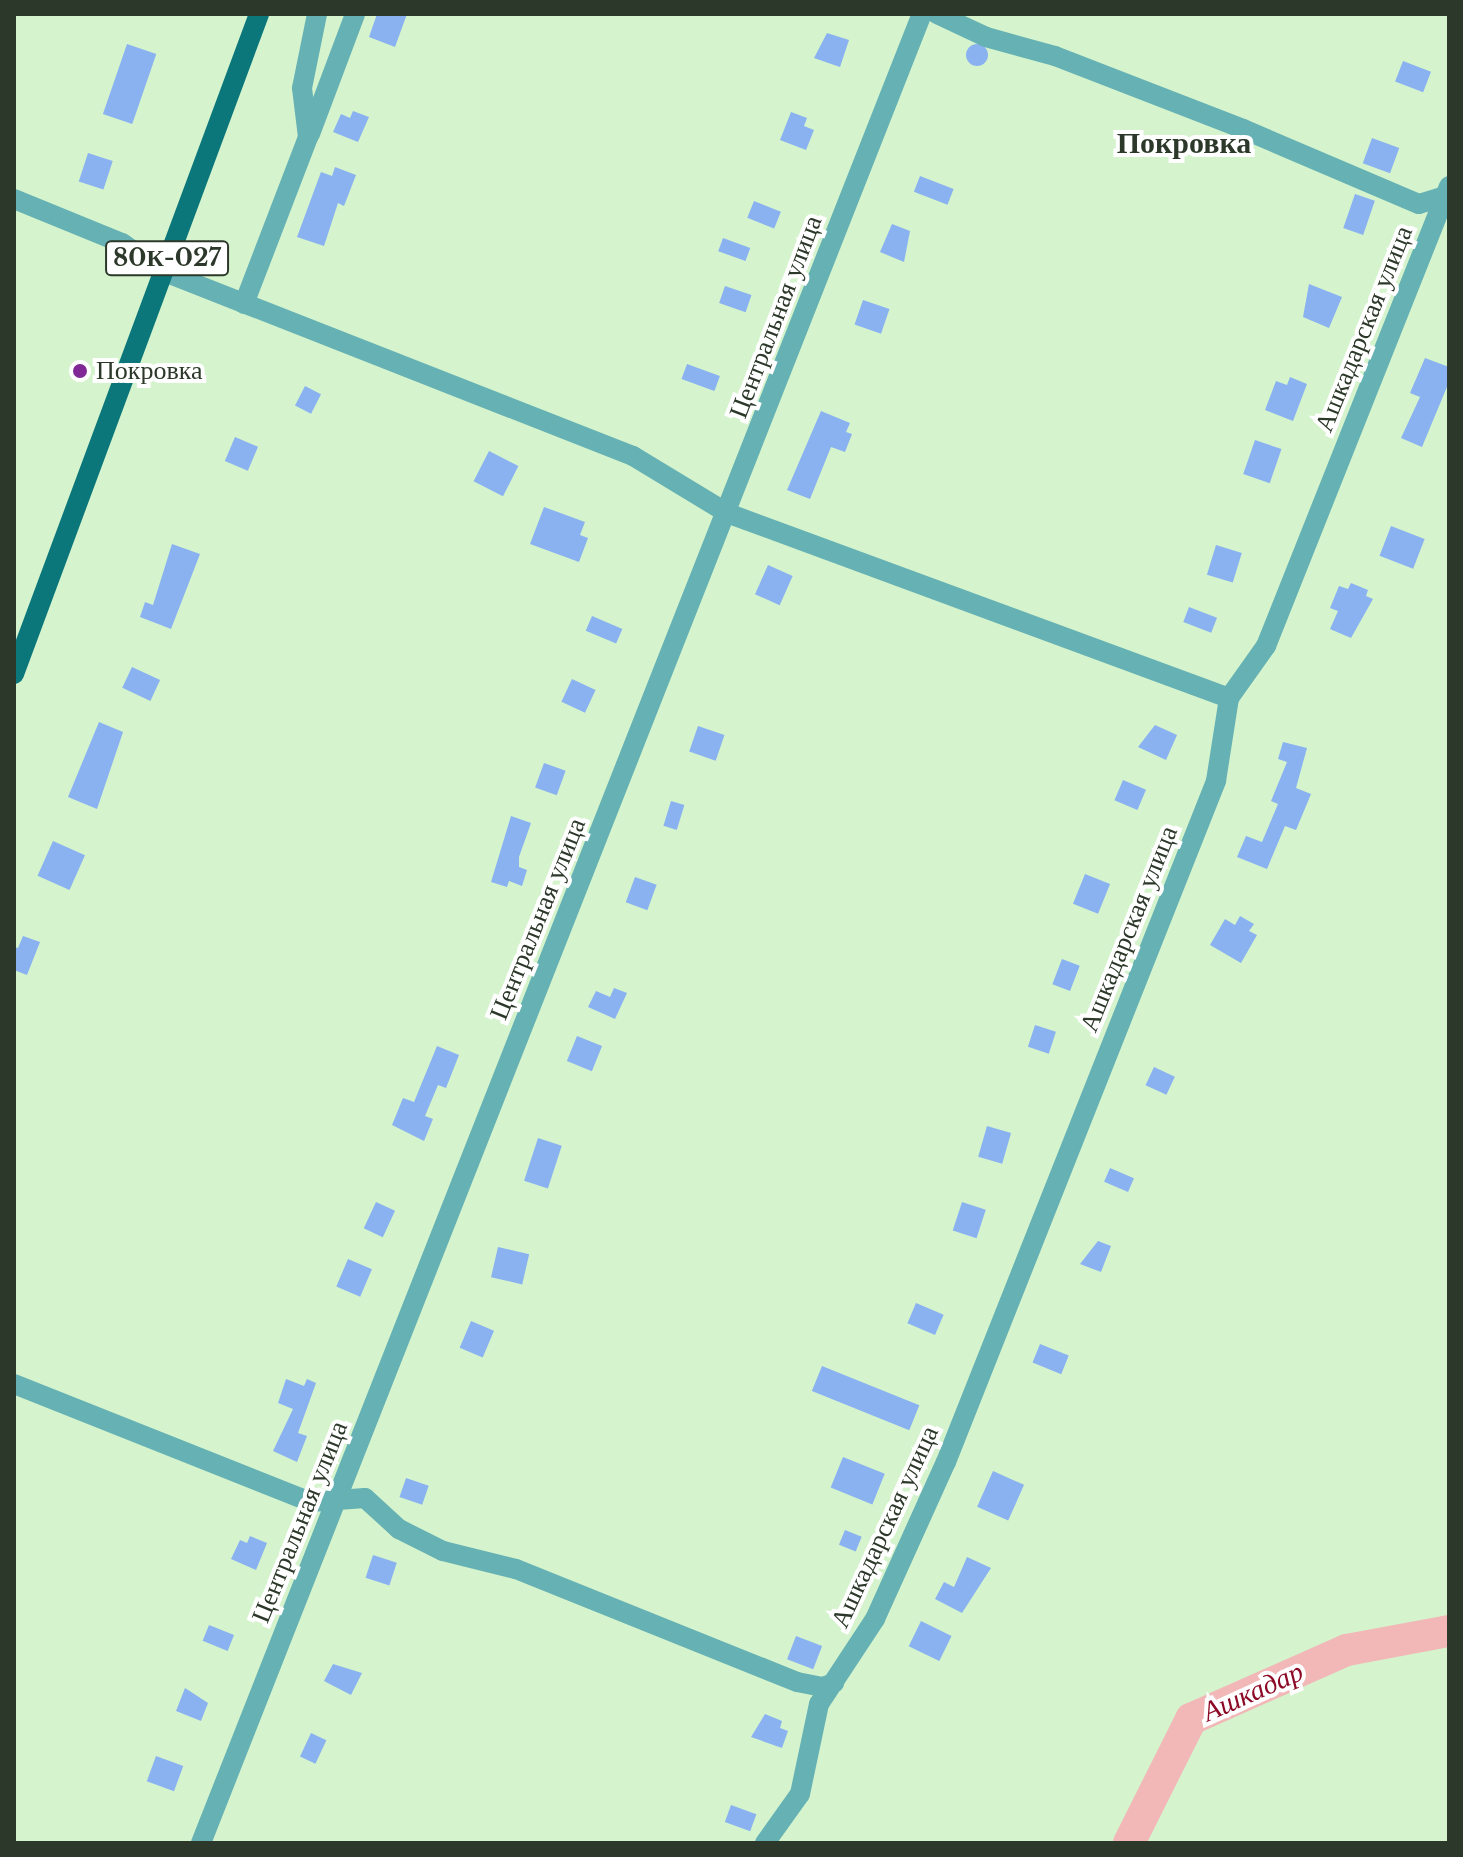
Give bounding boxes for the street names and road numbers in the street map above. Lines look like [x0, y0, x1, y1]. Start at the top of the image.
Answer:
street label: Центральная улица [723, 211, 829, 423]
street label: Ашкадарская улица [1308, 221, 1420, 437]
road number: 80К-027 [105, 238, 229, 278]
street label: Центральная улица [483, 814, 593, 1024]
street label: Ашкадарская улица [1073, 821, 1185, 1037]
street label: Центральная улица [245, 1417, 355, 1627]
street label: Ашкадарская улица [825, 1421, 945, 1633]

